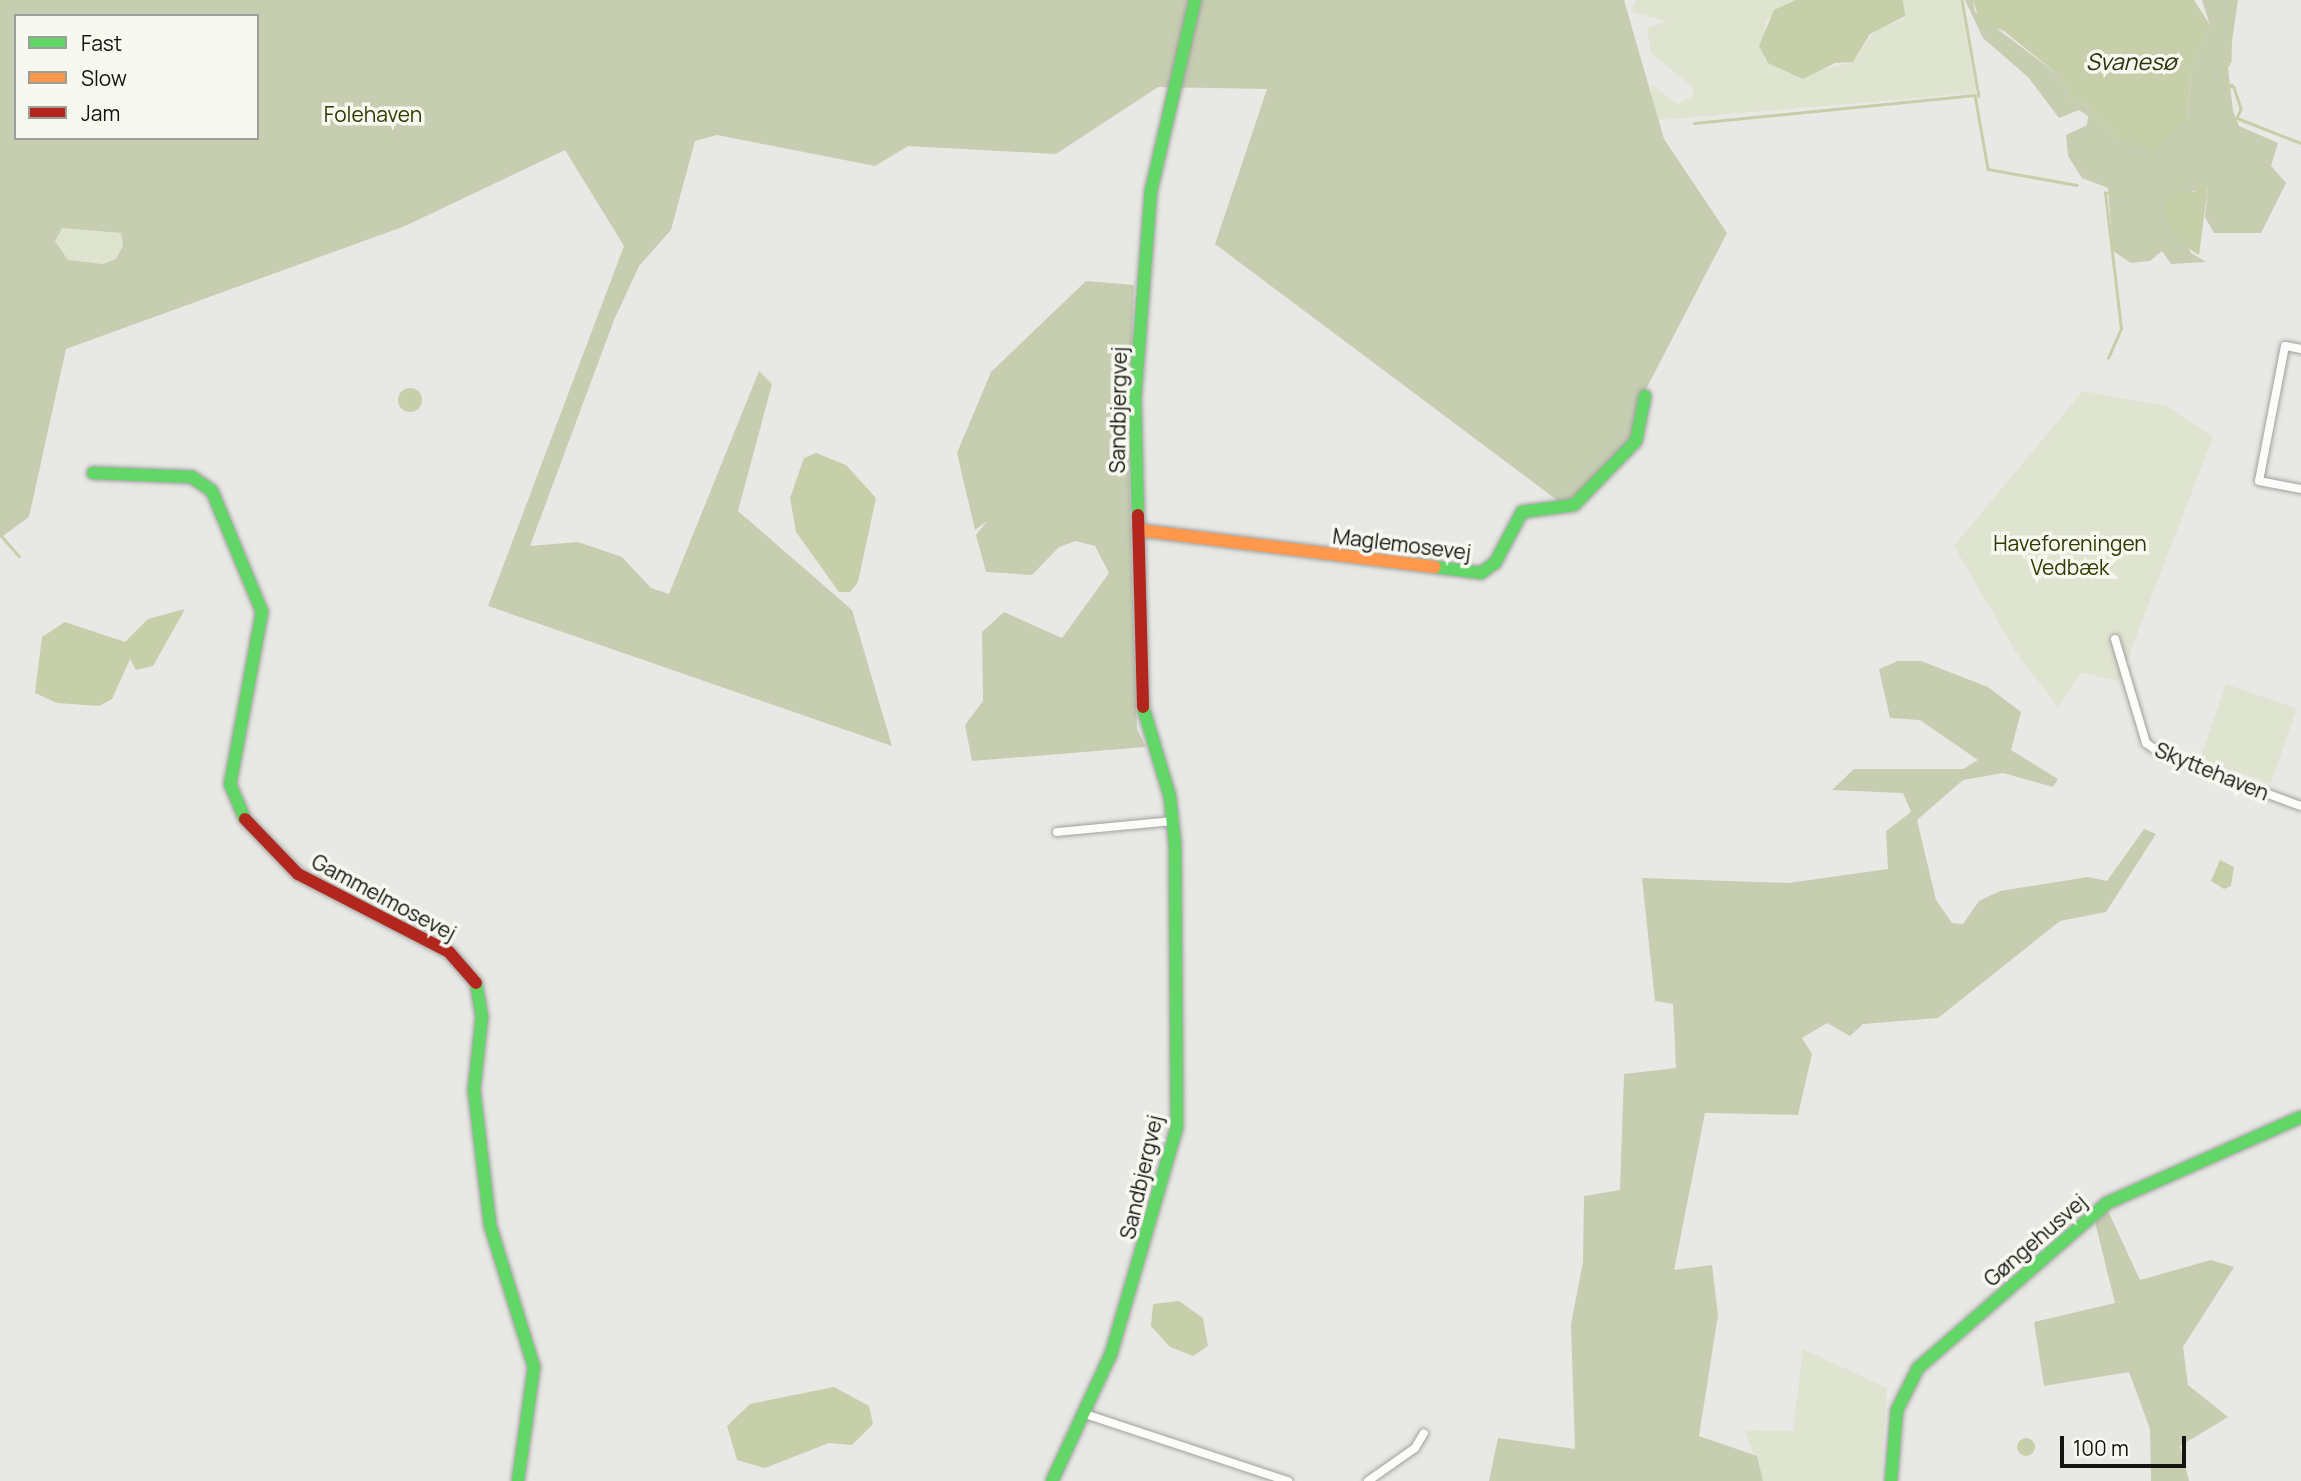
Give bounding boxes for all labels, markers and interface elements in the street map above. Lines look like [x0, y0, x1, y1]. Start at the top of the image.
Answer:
legend [14, 14, 259, 140]
text: Fast [81, 29, 122, 57]
water label: Svanesø [2086, 47, 2176, 75]
text: Slow [81, 64, 127, 92]
text: Jam [81, 99, 120, 127]
park label: Folehaven [324, 101, 422, 127]
street label: Sandbjergvej [1104, 346, 1132, 474]
street label: Maglemosevej [1331, 523, 1473, 565]
park label: Haveforeningen Vedbæk [1993, 530, 2147, 580]
street label: Skyttehaven [2151, 737, 2273, 805]
street label: Gammelmosevej [307, 848, 461, 946]
street label: Sandbjergvej [1114, 1112, 1168, 1242]
street label: Gøngehusvej [1979, 1189, 2091, 1291]
scale bar [2063, 1422, 2189, 1466]
text: 100 m [2073, 1434, 2129, 1462]

